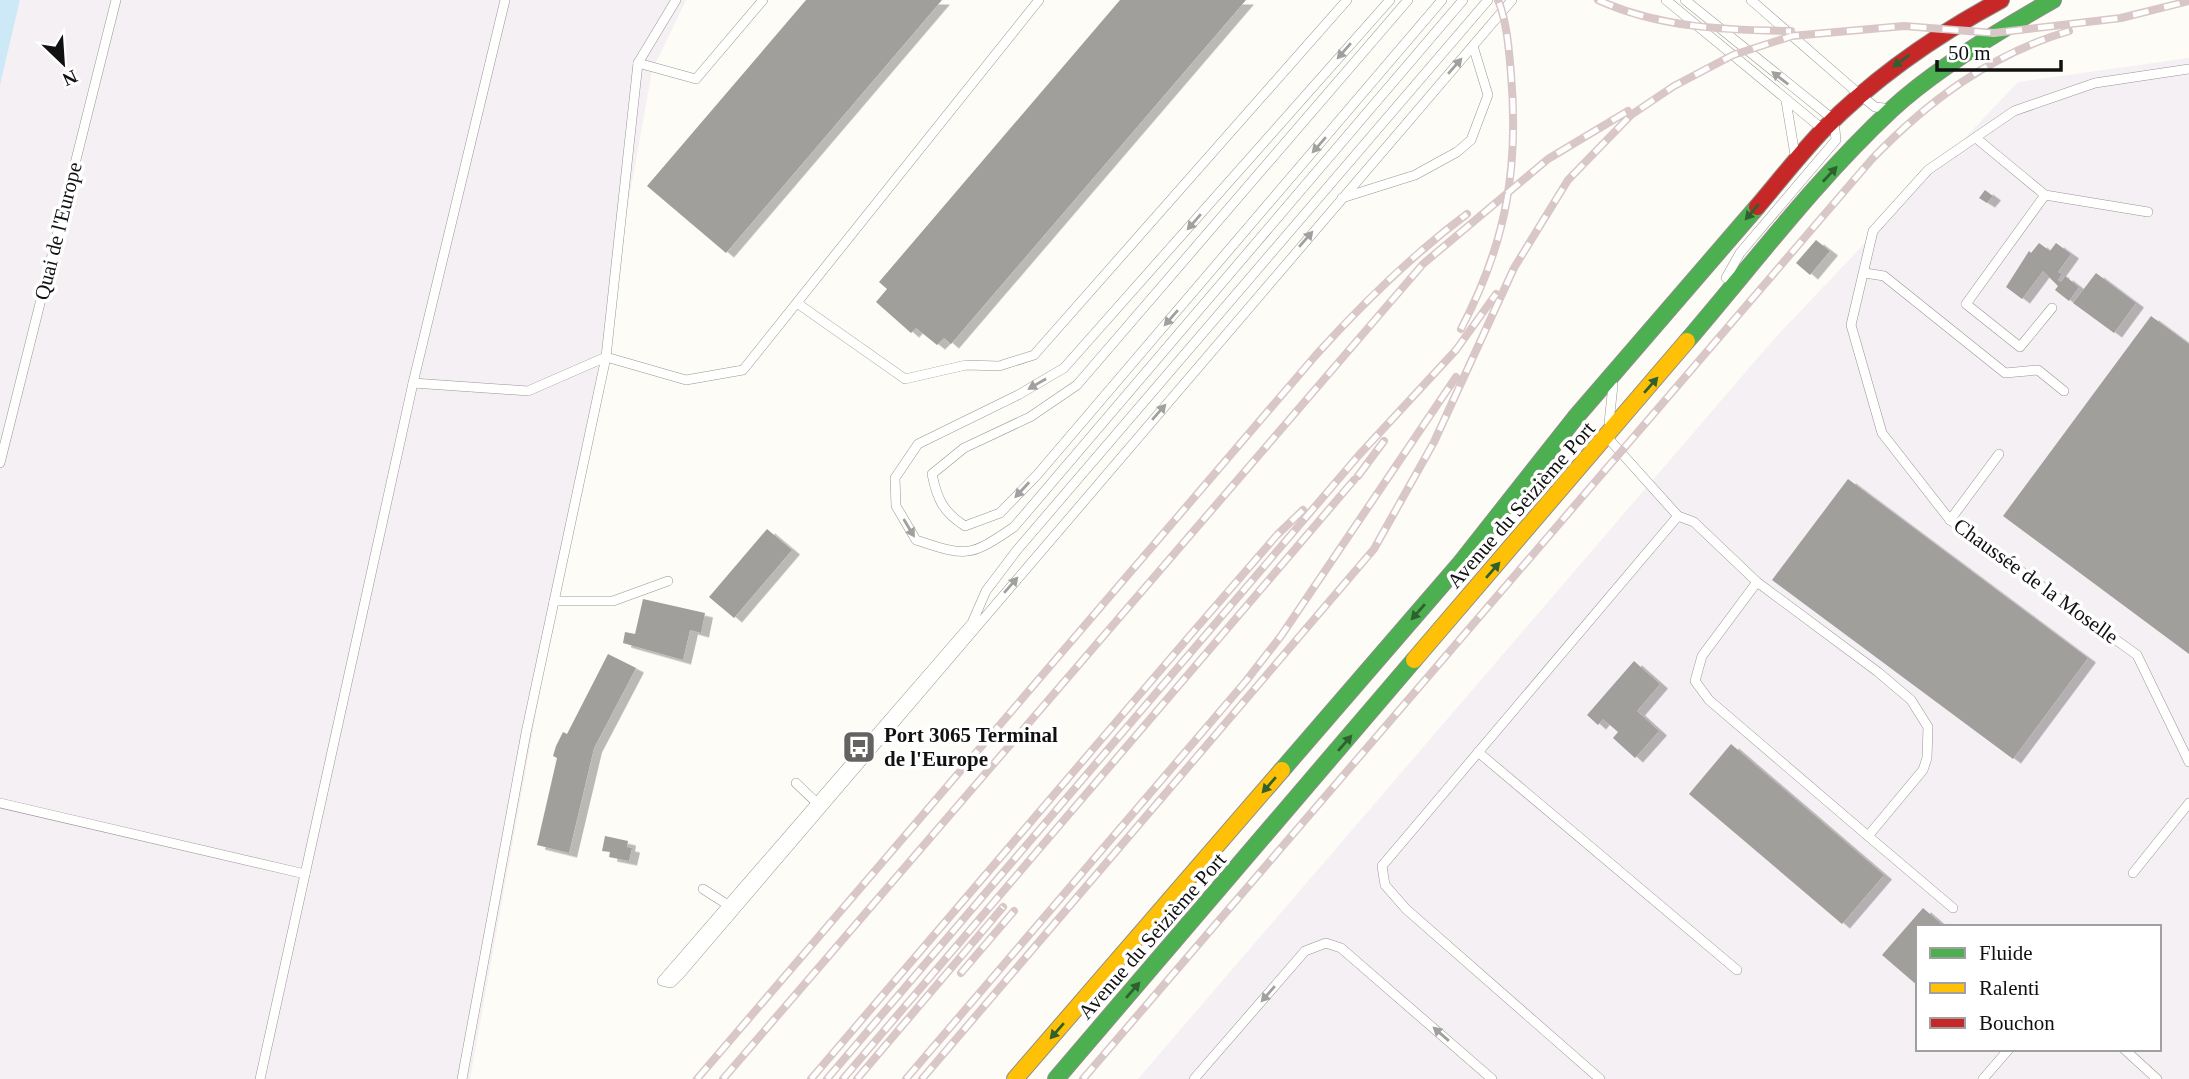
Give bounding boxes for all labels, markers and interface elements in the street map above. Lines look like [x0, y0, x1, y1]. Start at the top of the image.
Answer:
north arrow [28, 28, 98, 98]
scale bar [1937, 28, 2061, 72]
text: 50 m [1948, 41, 1991, 65]
one-way arrow [1336, 42, 1352, 60]
one-way arrow [1892, 53, 1910, 67]
one-way arrow [1447, 58, 1462, 75]
text: N [59, 66, 81, 90]
one-way arrow [1771, 71, 1789, 85]
one-way arrow [1311, 136, 1327, 154]
street label: Quai de l'Europe [29, 159, 87, 303]
one-way arrow [1822, 166, 1838, 183]
one-way arrow [1744, 203, 1760, 221]
one-way arrow [1186, 213, 1202, 230]
one-way arrow [1298, 230, 1314, 248]
one-way arrow [1163, 309, 1179, 327]
one-way arrow [1643, 377, 1658, 394]
one-way arrow [1027, 378, 1046, 390]
one-way arrow [1151, 403, 1166, 421]
street label: Avenue du Seizième Port [1442, 417, 1600, 593]
one-way arrow [1015, 481, 1031, 498]
street label: Chaussée de la Moselle [1949, 513, 2123, 649]
one-way arrow [903, 519, 915, 538]
one-way arrow [1485, 562, 1500, 579]
one-way arrow [1003, 576, 1018, 593]
one-way arrow [1411, 604, 1426, 621]
place label: Port 3065 Terminal de l'Europe [884, 723, 1058, 771]
bus stop icon: Port 3065 Terminal de l'Europe [840, 728, 878, 766]
one-way arrow [1337, 734, 1353, 752]
one-way arrow [1262, 776, 1277, 793]
street label: Avenue du Seizième Port [1073, 848, 1231, 1024]
legend [1916, 925, 2161, 1051]
text: Fluide [1979, 941, 2033, 965]
text: Ralenti [1979, 976, 2040, 1000]
one-way arrow [1125, 981, 1141, 999]
one-way arrow [1261, 986, 1276, 1003]
text: Bouchon [1979, 1011, 2055, 1035]
one-way arrow [1049, 1022, 1065, 1040]
one-way arrow [1432, 1026, 1450, 1042]

